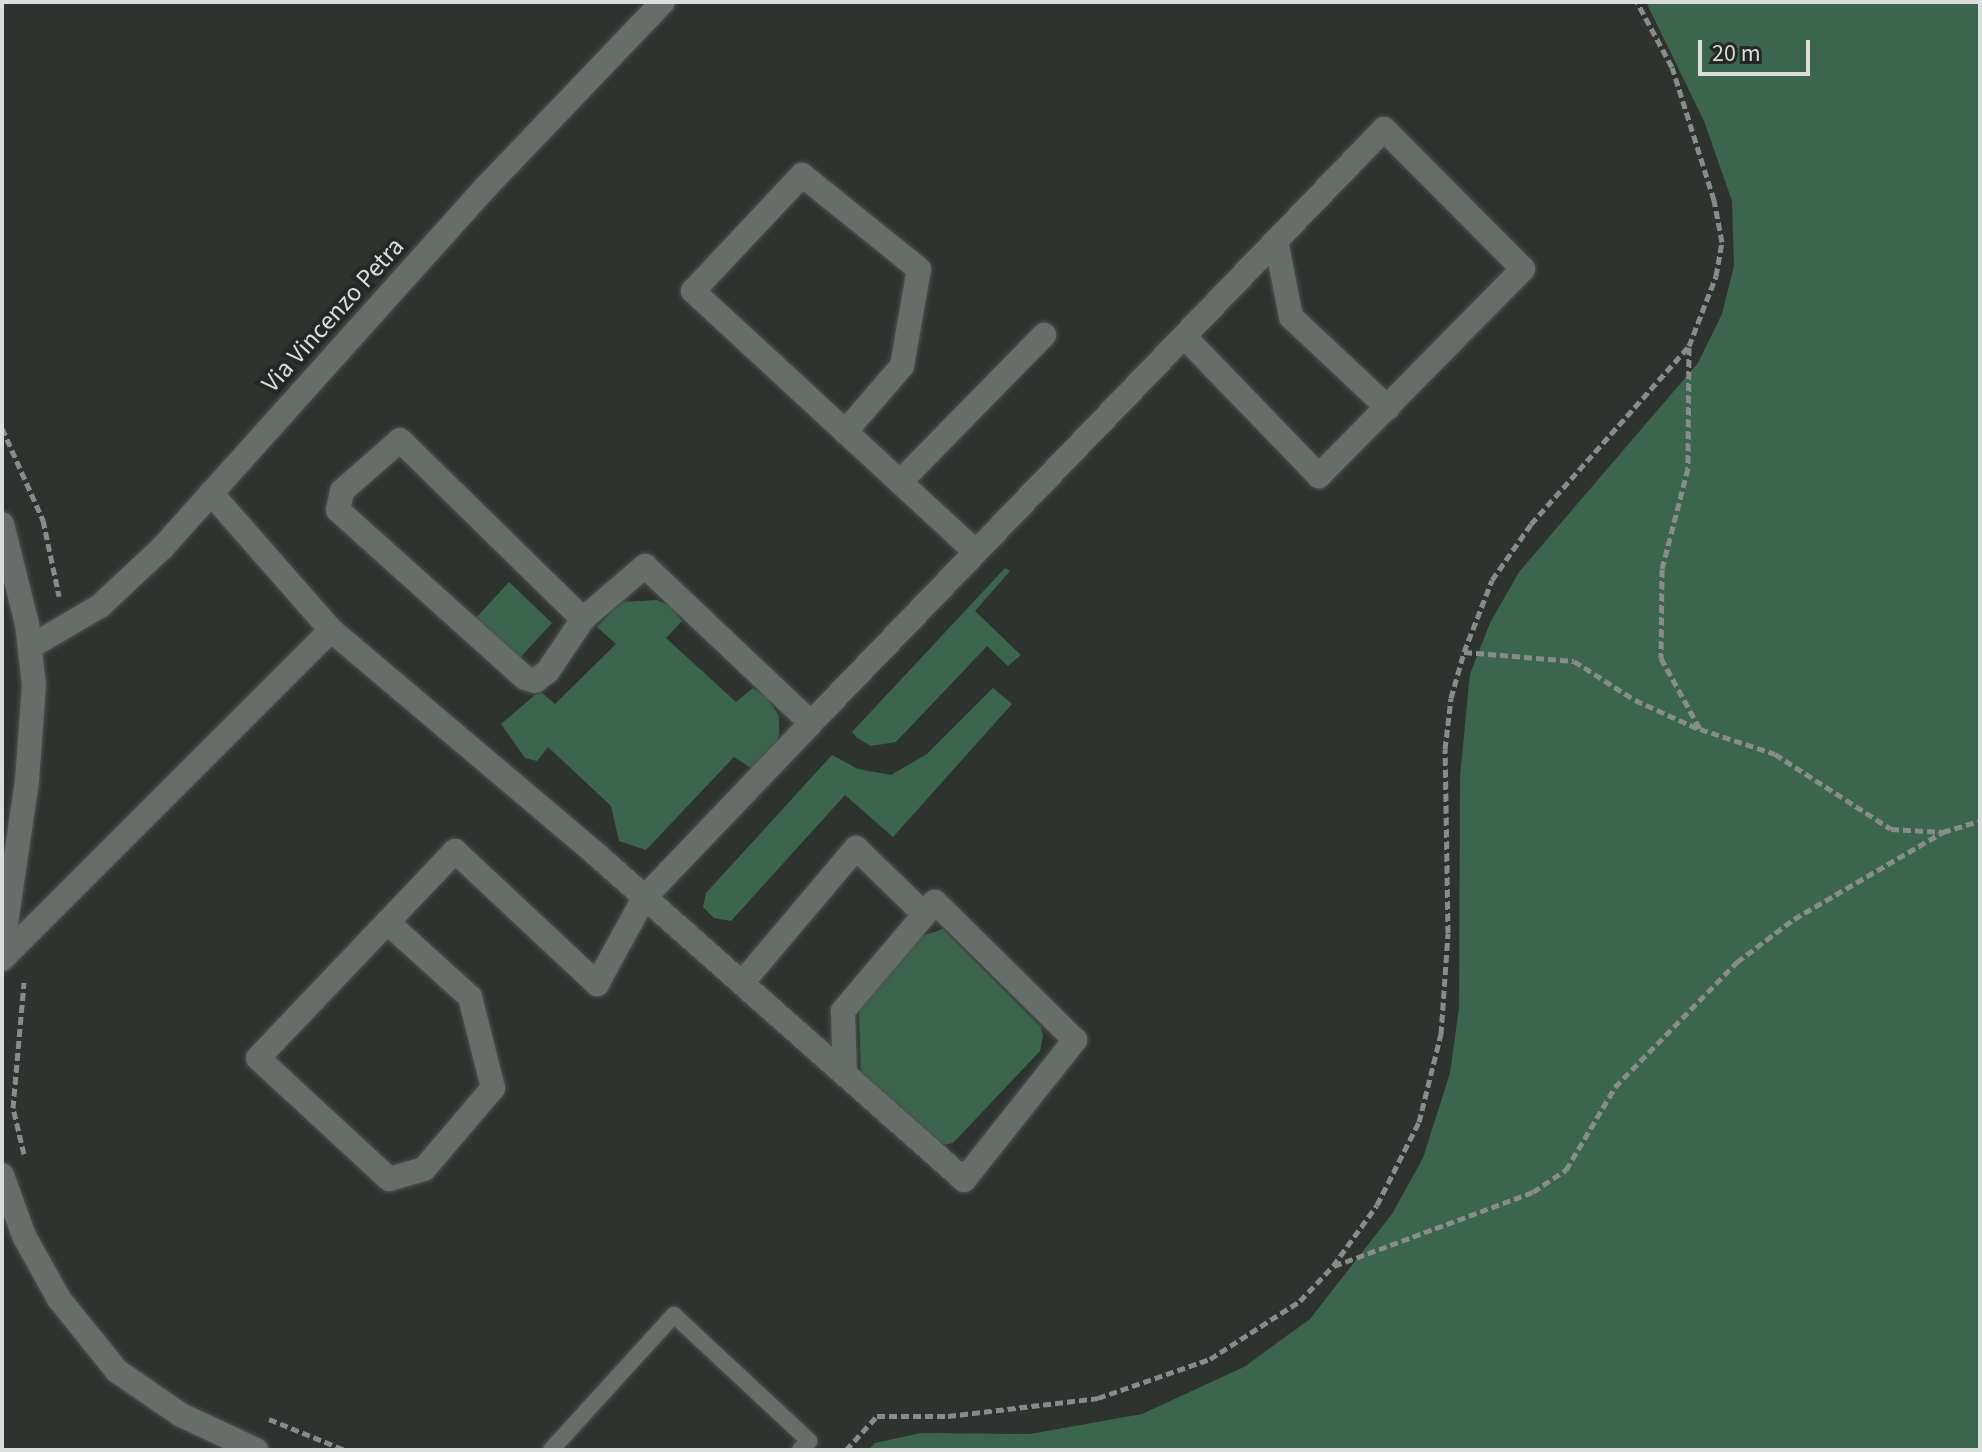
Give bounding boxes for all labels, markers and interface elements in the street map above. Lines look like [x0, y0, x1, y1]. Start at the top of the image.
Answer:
scale bar [1702, 24, 1814, 74]
text: 20 m [1712, 36, 1761, 71]
street label: Via Vincenzo Petra [255, 231, 411, 399]

